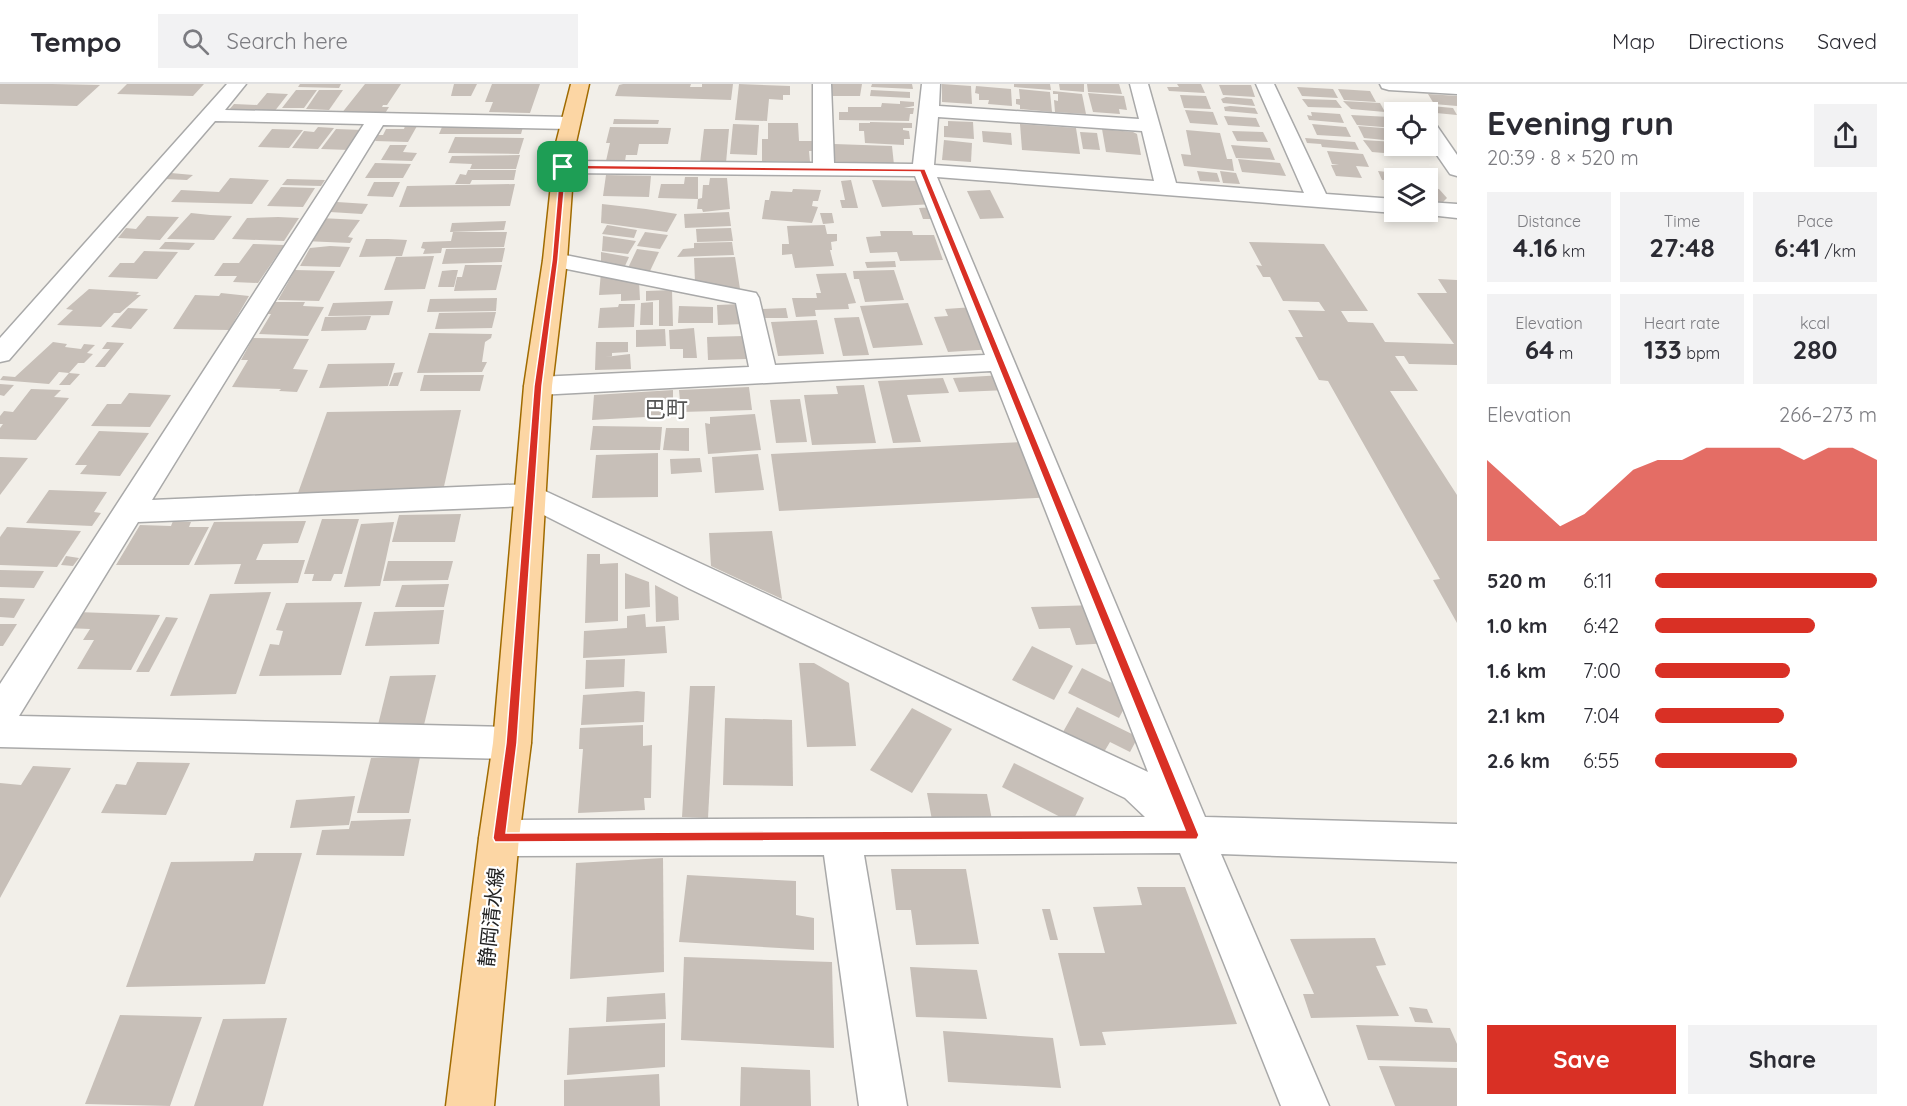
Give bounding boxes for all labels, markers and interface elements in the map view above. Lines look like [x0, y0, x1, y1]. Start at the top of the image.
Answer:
search box [158, 14, 578, 68]
text: Tempo [30, 24, 122, 59]
icon: search [179, 25, 212, 58]
text: Search here [227, 27, 348, 55]
text: Map [1612, 28, 1655, 54]
text: Directions [1688, 28, 1784, 54]
text: Saved [1817, 28, 1877, 54]
map controls [1384, 102, 1438, 222]
button: locate [1384, 102, 1438, 156]
text: Evening run [1487, 102, 1674, 143]
button: share [1814, 104, 1877, 167]
pin [537, 141, 588, 192]
text: 20:39 · 8 × 520 m [1487, 145, 1639, 170]
icon: arrive [546, 150, 579, 183]
button: layers [1384, 168, 1438, 222]
text: Distance [1517, 211, 1581, 231]
text: Time [1664, 211, 1700, 231]
text: Pace [1797, 211, 1833, 231]
text: 4.16 [1513, 231, 1558, 264]
text: 27:48 [1649, 231, 1715, 264]
text: 6:41 [1774, 231, 1820, 264]
text: km [1558, 241, 1585, 261]
text: /km [1820, 241, 1856, 261]
text: Elevation [1515, 313, 1583, 333]
text: Heart rate [1644, 313, 1720, 333]
text: kcal [1800, 313, 1830, 333]
text: 64 [1525, 333, 1554, 366]
text: 133 [1644, 333, 1682, 366]
text: 280 [1792, 333, 1838, 366]
text: m [1554, 343, 1573, 363]
text: bpm [1682, 343, 1720, 363]
district label: 巴町 [644, 395, 688, 423]
text: Elevation [1487, 402, 1571, 427]
text: 266–273 m [1779, 402, 1877, 427]
text: 520 m [1487, 568, 1546, 593]
text: 6:11 [1583, 568, 1612, 593]
text: 1.0 km [1487, 613, 1547, 638]
text: 6:42 [1583, 613, 1619, 638]
text: 1.6 km [1487, 658, 1546, 683]
text: 7:00 [1583, 658, 1621, 683]
text: 2.1 km [1487, 703, 1546, 728]
text: 7:04 [1583, 703, 1619, 728]
text: 2.6 km [1487, 748, 1550, 773]
text: 6:55 [1583, 748, 1619, 773]
street label: 静岡清水線 [473, 866, 509, 968]
button: Save [1487, 1025, 1676, 1094]
button: Share [1688, 1025, 1877, 1094]

